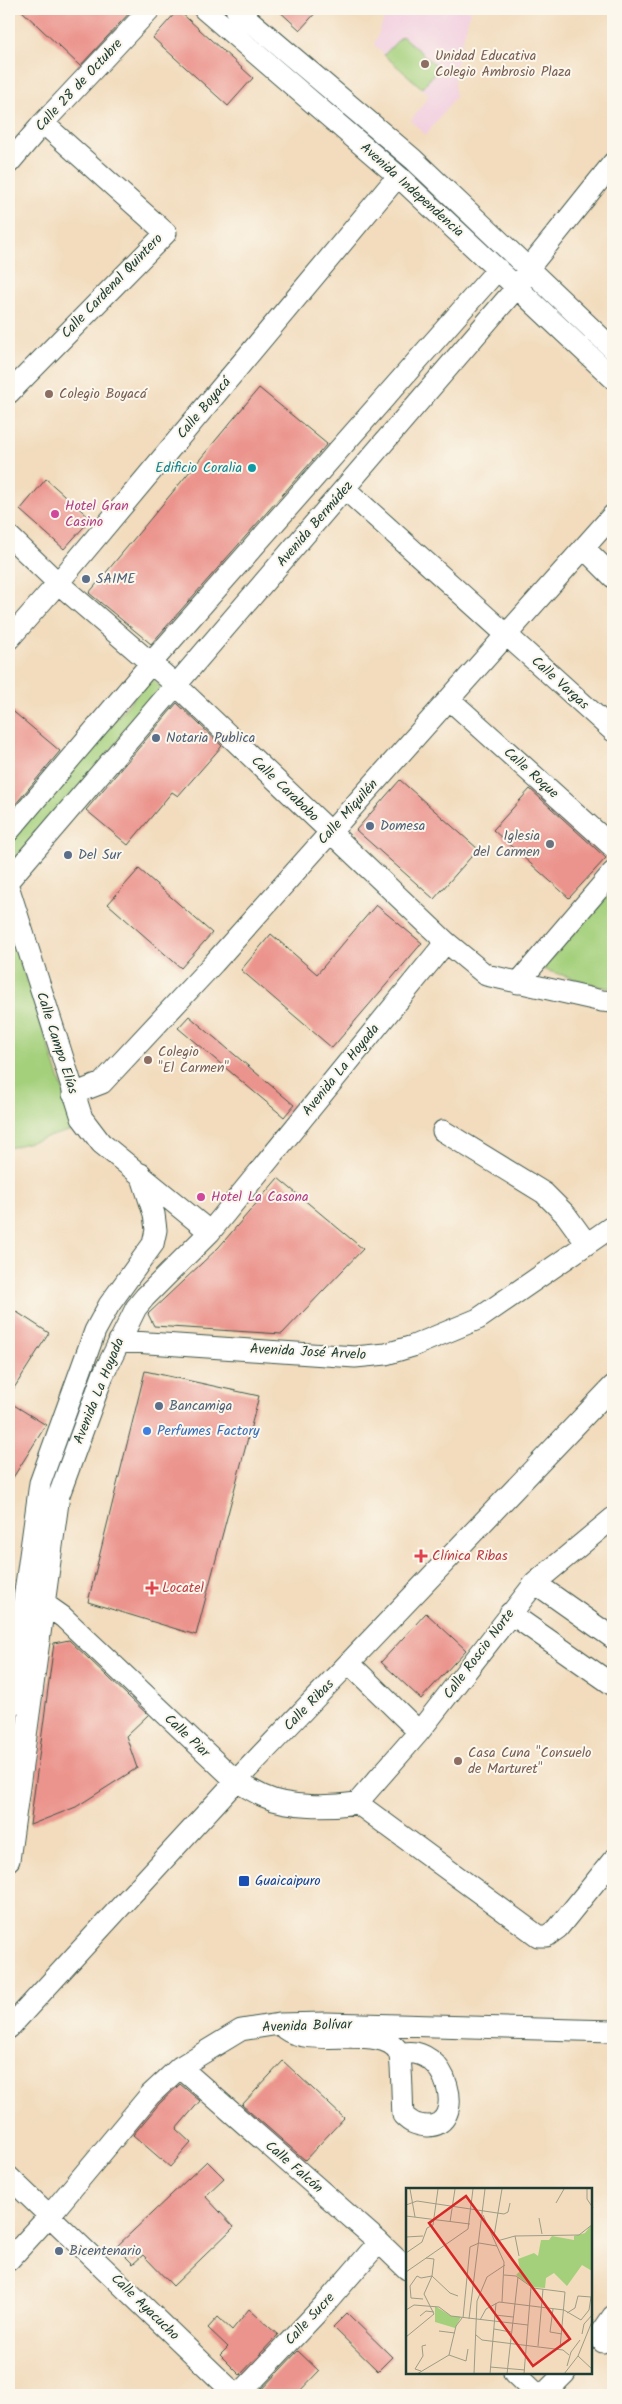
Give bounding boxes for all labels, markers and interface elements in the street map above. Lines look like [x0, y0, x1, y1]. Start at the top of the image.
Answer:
street label: Calle 28 de Octubre [30, 33, 128, 136]
place label: Unidad Educativa Colegio Ambrosio Plaza [435, 45, 571, 83]
marker: Unidad Educativa Colegio Ambrosio Plaza [419, 58, 431, 70]
street label: Avenida Independencia [355, 137, 469, 243]
street label: Calle Cardenal Quintero [56, 228, 168, 344]
street label: Calle Boyacá [171, 371, 237, 444]
place label: Colegio Boyacá [59, 383, 148, 405]
marker: Colegio Boyacá [43, 388, 55, 400]
place label: Edificio Coralia [155, 457, 242, 479]
marker: Edificio Coralia [246, 462, 258, 474]
street label: Avenida Bermúdez [271, 476, 359, 572]
place label: Hotel Gran Casino [65, 495, 129, 533]
marker: Hotel Gran Casino [49, 508, 61, 520]
place label: SAIME [96, 568, 136, 590]
marker: SAIME [80, 573, 92, 585]
street label: Calle Vargas [526, 651, 594, 715]
place label: Notaria Publica [166, 727, 255, 749]
marker: Notaria Publica [150, 732, 162, 744]
street label: Calle Roque [498, 742, 564, 804]
street label: Calle Carabobo [246, 751, 324, 827]
street label: Calle Miquilén [312, 774, 384, 850]
place label: Domesa [380, 815, 425, 837]
marker: Domesa [364, 820, 376, 832]
place label: Iglesia del Carmen [473, 825, 540, 863]
marker: Iglesia del Carmen [544, 838, 556, 850]
place label: Del Sur [78, 844, 123, 866]
marker: Del Sur [62, 849, 74, 861]
street label: Calle Campo Elías [30, 989, 84, 1097]
street label: Avenida La Hoyada [297, 1019, 385, 1121]
place label: Colegio "El Carmen" [158, 1041, 229, 1079]
marker: Colegio "El Carmen" [142, 1054, 154, 1066]
place label: Hotel La Casona [211, 1186, 309, 1208]
marker: Hotel La Casona [195, 1191, 207, 1203]
street label: Avenida La Hoyada [68, 1335, 130, 1447]
street label: Avenida José Arvelo [249, 1338, 367, 1366]
place label: Bancamiga [169, 1395, 232, 1417]
marker: Bancamiga [153, 1400, 165, 1412]
place label: Perfumes Factory [157, 1420, 260, 1442]
marker: Perfumes Factory [141, 1425, 153, 1437]
place label: Clínica Ribas [432, 1545, 508, 1567]
marker: Clínica Ribas [414, 1549, 428, 1563]
place label: Locatel [162, 1577, 204, 1599]
marker: Locatel [146, 1582, 158, 1594]
street label: Calle Roscio Norte [438, 1604, 521, 1704]
street label: Calle Ribas [278, 1674, 340, 1736]
street label: Calle Piar [159, 1709, 216, 1764]
place label: Casa Cuna "Consuelo de Marturet" [468, 1742, 591, 1780]
marker: Casa Cuna "Consuelo de Marturet" [452, 1755, 464, 1767]
place label: Guaicaipuro [255, 1870, 321, 1892]
marker: Guaicaipuro [237, 1874, 251, 1888]
street label: Avenida Bolívar [262, 2013, 354, 2039]
street label: Calle Falcón [260, 2135, 328, 2199]
inset map [406, 2188, 592, 2374]
place label: Bicentenario [69, 2240, 141, 2262]
marker: Bicentenario [53, 2245, 65, 2257]
street label: Calle Ayacucho [106, 2268, 184, 2346]
street label: Calle Sucre [280, 2287, 341, 2350]

